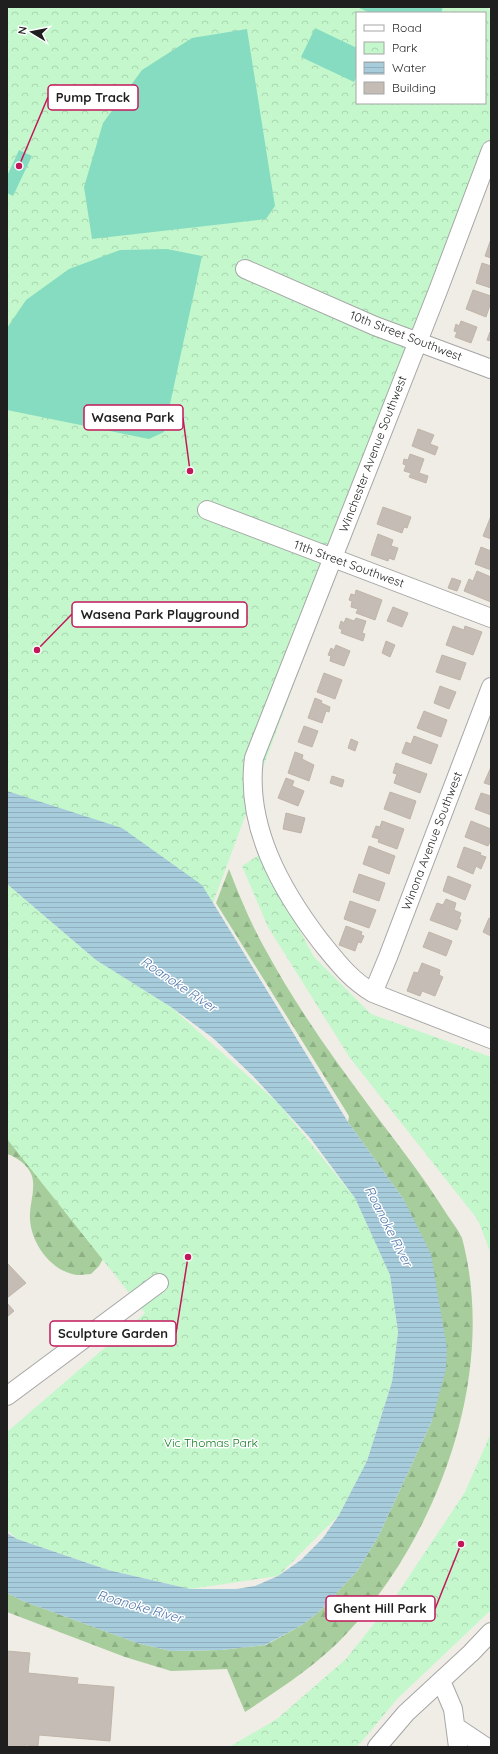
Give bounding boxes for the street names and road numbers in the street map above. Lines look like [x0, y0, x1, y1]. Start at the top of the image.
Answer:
street label: 10th Street Southwest [348, 307, 464, 364]
street label: Winchester Avenue Southwest [336, 373, 409, 534]
street label: 11th Street Southwest [292, 537, 406, 590]
street label: Winona Avenue Southwest [398, 769, 465, 912]

